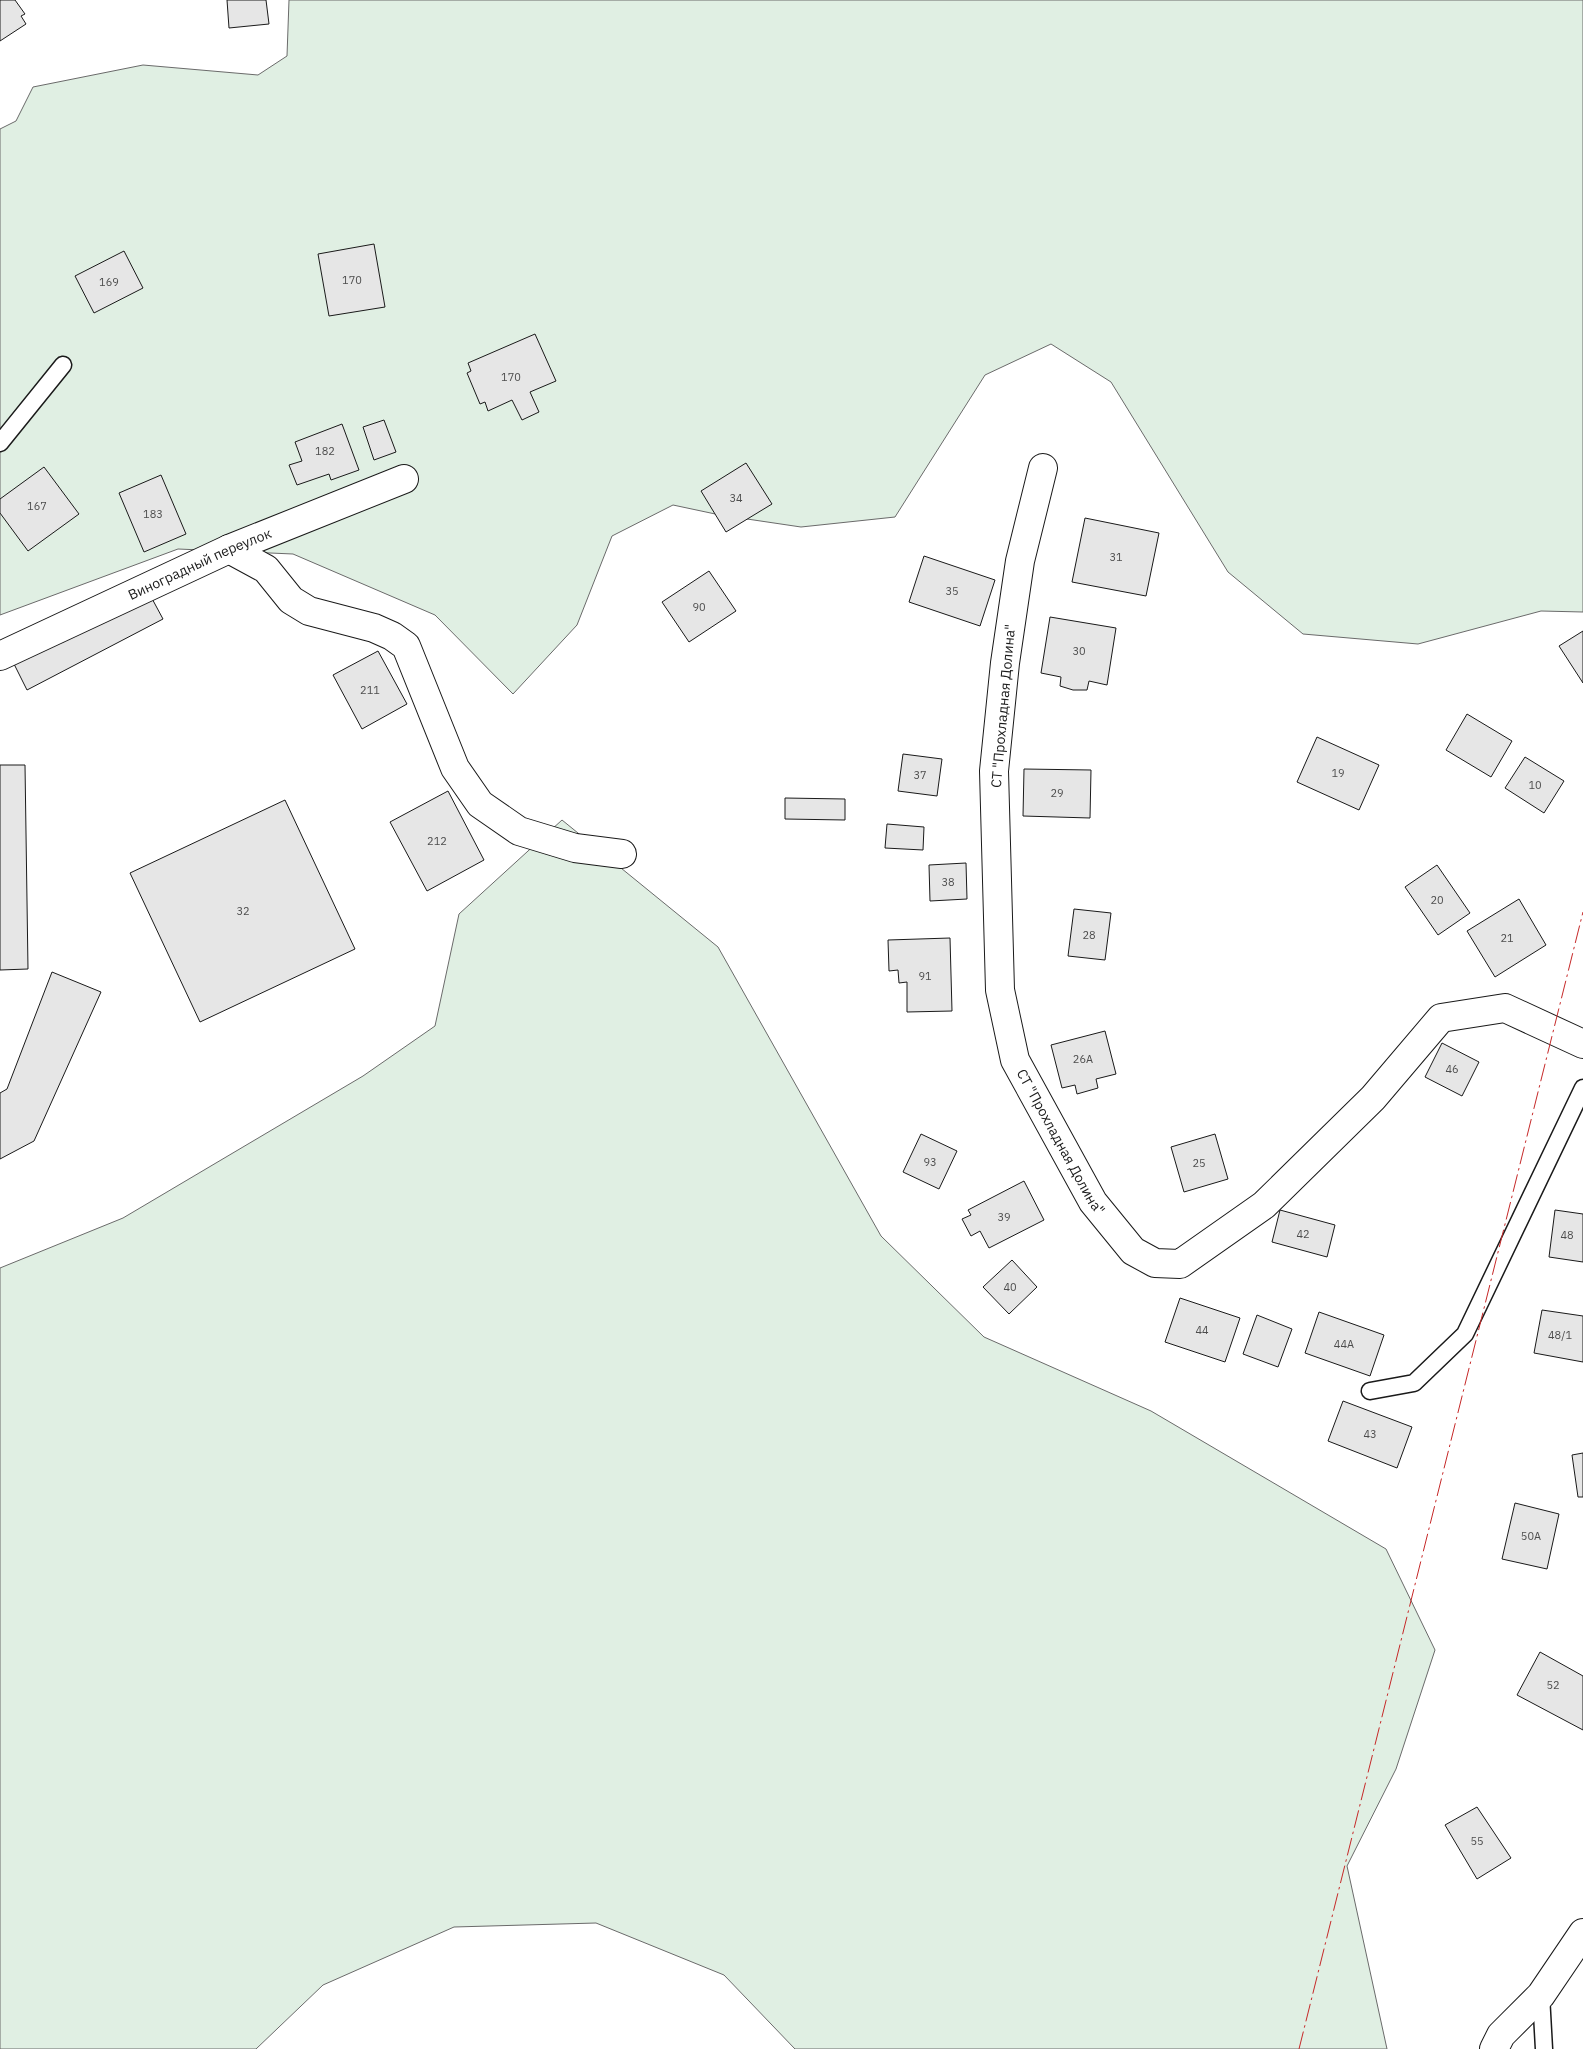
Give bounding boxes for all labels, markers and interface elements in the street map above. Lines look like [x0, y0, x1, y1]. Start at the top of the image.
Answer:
house number: 170 [342, 273, 362, 287]
house number: 169 [99, 275, 119, 289]
house number: 170 [501, 370, 521, 384]
house number: 182 [315, 444, 335, 458]
house number: 34 [729, 491, 743, 505]
house number: 167 [27, 499, 47, 513]
house number: 183 [143, 507, 163, 521]
street label: Виноградный переулок [125, 524, 274, 604]
house number: 31 [1109, 550, 1123, 564]
house number: 35 [945, 584, 959, 598]
house number: 90 [692, 600, 706, 614]
street label: СТ "Прохладная Долина" [987, 623, 1019, 789]
house number: 30 [1072, 644, 1086, 658]
house number: 211 [360, 683, 380, 697]
house number: 19 [1331, 766, 1345, 780]
house number: 37 [913, 768, 927, 782]
house number: 10 [1528, 778, 1542, 792]
house number: 29 [1050, 786, 1064, 800]
house number: 212 [427, 834, 447, 848]
house number: 38 [941, 875, 955, 889]
house number: 20 [1430, 893, 1444, 907]
house number: 32 [236, 904, 250, 918]
house number: 28 [1082, 928, 1096, 942]
house number: 21 [1500, 931, 1514, 945]
house number: 91 [918, 969, 932, 983]
house number: 26А [1073, 1052, 1093, 1066]
house number: 46 [1445, 1062, 1459, 1076]
street label: СТ "Прохладная Долина" [1013, 1066, 1109, 1219]
house number: 93 [923, 1155, 937, 1169]
house number: 25 [1192, 1156, 1206, 1170]
house number: 39 [997, 1210, 1011, 1224]
house number: 42 [1296, 1227, 1310, 1241]
house number: 48 [1560, 1228, 1574, 1242]
house number: 40 [1003, 1280, 1017, 1294]
house number: 44 [1195, 1323, 1209, 1337]
house number: 48/1 [1548, 1328, 1572, 1342]
house number: 44А [1334, 1337, 1354, 1351]
house number: 43 [1363, 1427, 1377, 1441]
house number: 50А [1521, 1529, 1541, 1543]
house number: 52 [1546, 1678, 1560, 1692]
house number: 55 [1470, 1834, 1484, 1848]

